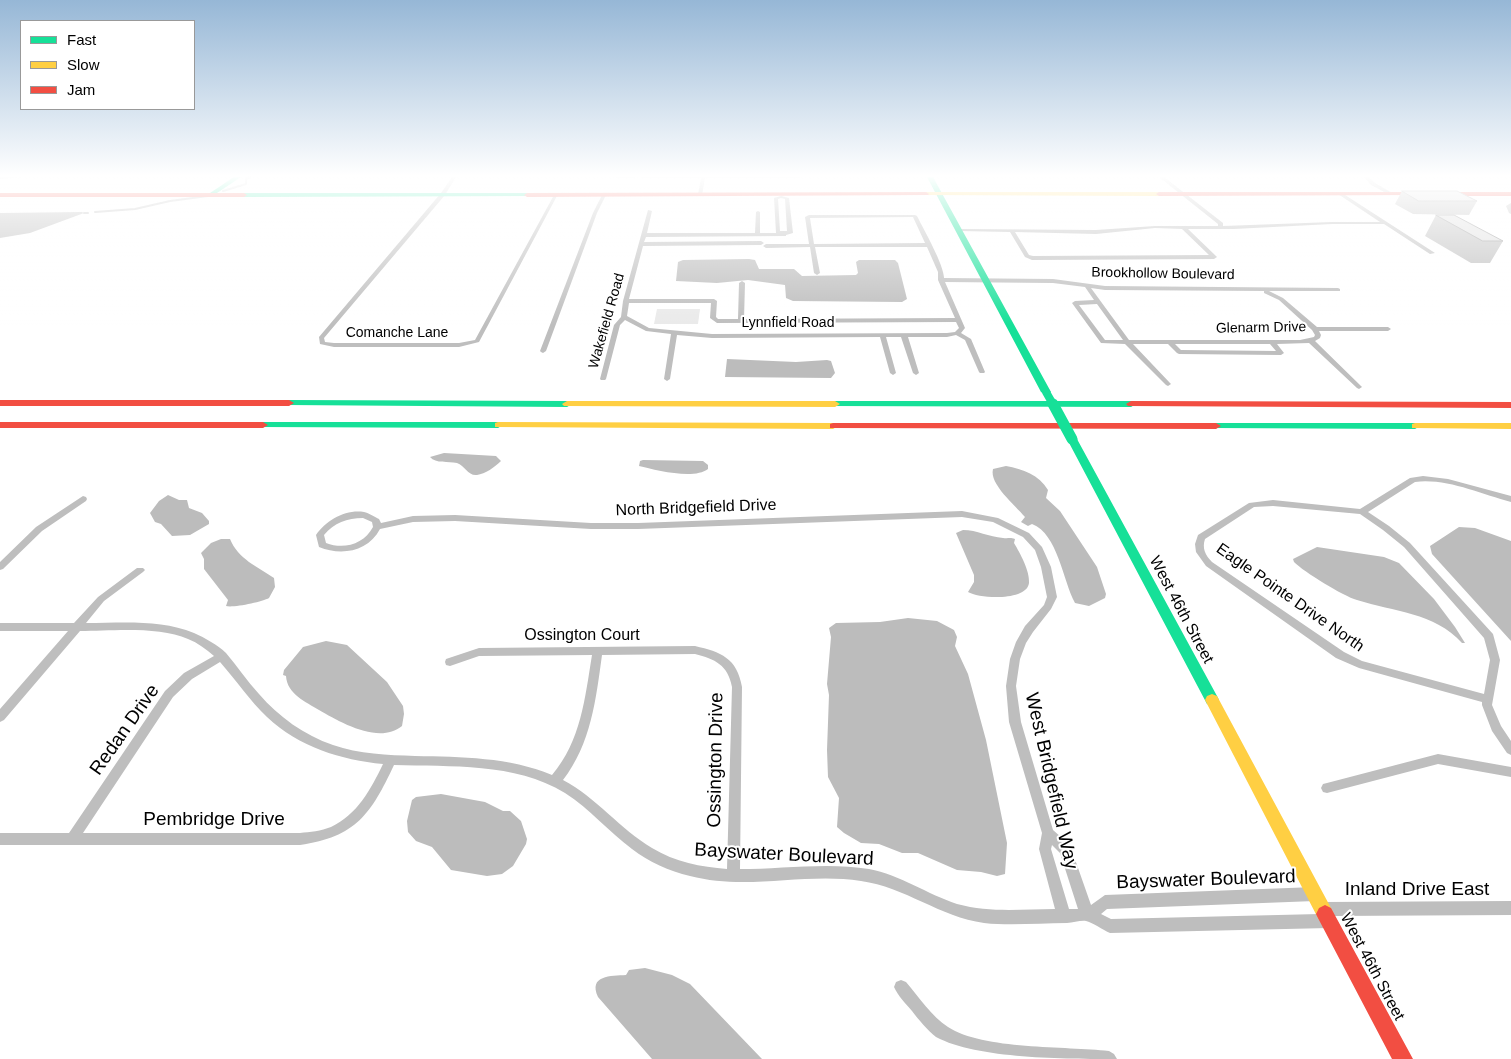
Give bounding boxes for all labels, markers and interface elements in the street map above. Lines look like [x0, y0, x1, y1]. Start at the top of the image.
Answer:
legend [20, 20, 195, 110]
text: Fast [67, 31, 96, 48]
text: Slow [67, 56, 100, 73]
text: Jam [67, 81, 95, 98]
street label: Brookhollow Boulevard [1091, 264, 1235, 284]
street label: Wakefield Road [585, 271, 629, 371]
street label: Lynnfield Road [742, 315, 834, 331]
street label: Glenarm Drive [1216, 319, 1306, 337]
street label: Comanche Lane [346, 325, 448, 341]
street label: North Bridgefield Drive [615, 496, 777, 520]
street label: Eagle Pointe Drive North [1212, 540, 1368, 656]
street label: West 46th Street [1145, 553, 1217, 667]
street label: Ossington Court [524, 626, 640, 646]
street label: Redan Drive [85, 680, 165, 780]
street label: West Bridgefield Way [1020, 690, 1082, 872]
street label: Ossington Drive [703, 692, 729, 828]
street label: Pembridge Drive [143, 809, 285, 831]
street label: Bayswater Boulevard [694, 839, 874, 871]
street label: Bayswater Boulevard [1116, 865, 1296, 895]
street label: Inland Drive East [1345, 879, 1489, 901]
street label: West 46th Street [1336, 910, 1408, 1024]

